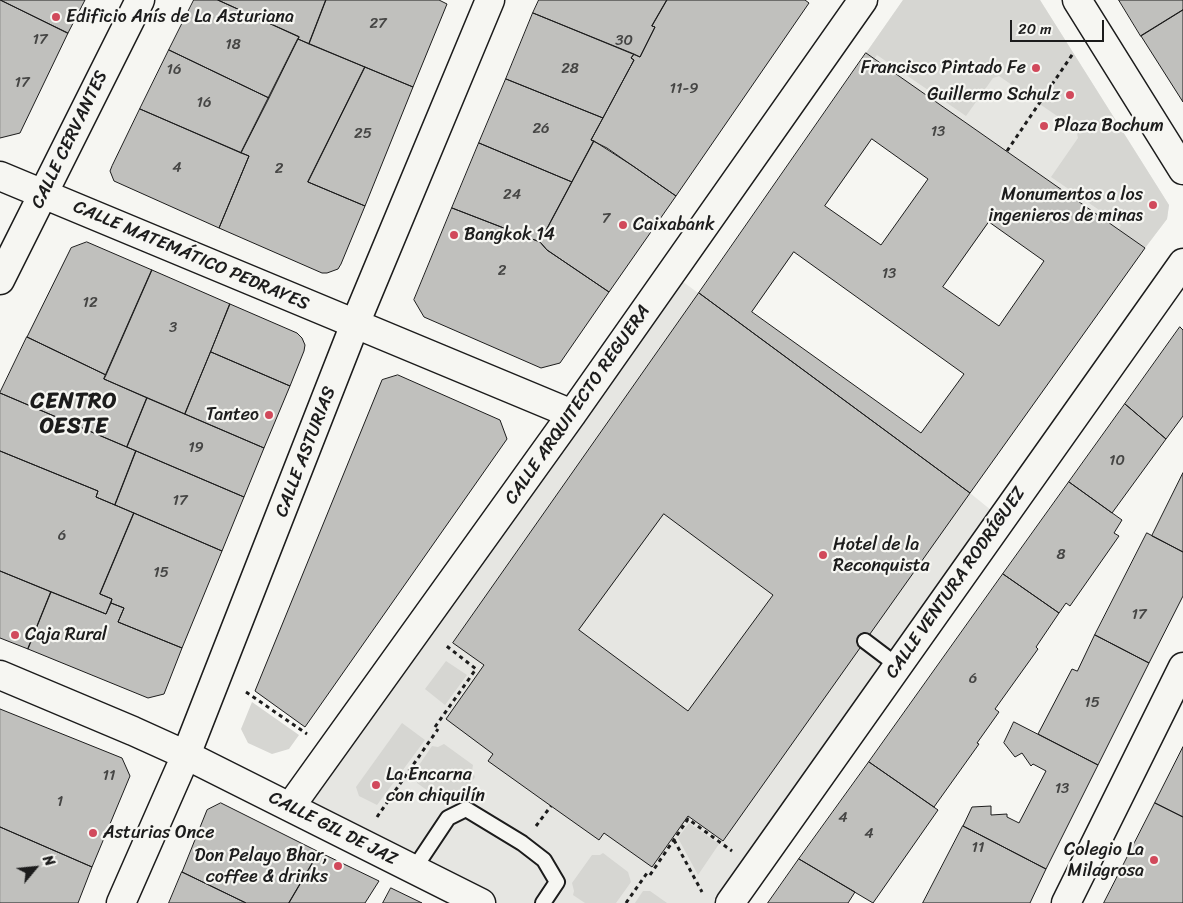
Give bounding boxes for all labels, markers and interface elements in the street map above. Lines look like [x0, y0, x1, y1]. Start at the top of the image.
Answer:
place label: Edificio Anís de La Asturiana [66, 6, 294, 28]
scale bar [1013, 10, 1107, 42]
marker: Edificio Anís de La Asturiana [50, 11, 62, 23]
house number: 27 [369, 15, 387, 33]
text: 20 m [1018, 16, 1052, 42]
house number: 17 [33, 31, 47, 49]
house number: 30 [615, 32, 633, 50]
house number: 18 [225, 36, 241, 54]
place label: Francisco Pintado Fe [861, 57, 1026, 79]
house number: 28 [561, 60, 579, 78]
house number: 16 [167, 61, 181, 79]
marker: Francisco Pintado Fe [1030, 62, 1042, 74]
street label: CALLE CERVANTES [27, 68, 113, 212]
house number: 17 [15, 74, 29, 92]
house number: 11-9 [669, 80, 699, 98]
place label: Guillermo Schulz [927, 84, 1060, 106]
marker: Guillermo Schulz [1064, 89, 1076, 101]
house number: 16 [197, 94, 211, 112]
place label: Plaza Bochum [1054, 115, 1164, 137]
house number: 26 [532, 120, 550, 138]
marker: Plaza Bochum [1038, 120, 1050, 132]
house number: 13 [931, 123, 945, 141]
house number: 25 [354, 125, 372, 143]
house number: 4 [172, 159, 182, 177]
house number: 2 [275, 160, 283, 178]
place label: Monumentos a los ingenieros de minas [988, 184, 1143, 226]
house number: 24 [503, 186, 521, 204]
street label: CALLE MATEMÁTICO PEDRAYES [70, 196, 312, 316]
marker: Monumentos a los ingenieros de minas [1147, 199, 1159, 211]
house number: 7 [602, 210, 610, 228]
place label: Caixabank [633, 214, 714, 236]
marker: Caixabank [617, 219, 629, 231]
place label: Bangkok 14 [464, 224, 555, 246]
marker: Bangkok 14 [448, 229, 460, 241]
house number: 2 [498, 262, 506, 280]
house number: 13 [882, 265, 896, 283]
house number: 12 [82, 294, 98, 312]
street label: CALLE ARQUITECTO REGUERA [501, 301, 655, 509]
house number: 3 [169, 319, 177, 337]
street label: CALLE ASTURIAS [271, 384, 341, 520]
district label: CENTRO OESTE [30, 389, 118, 441]
place label: Tanteo [206, 404, 259, 426]
marker: Tanteo [263, 409, 275, 421]
house number: 19 [188, 439, 204, 457]
house number: 10 [1109, 452, 1125, 470]
street label: CALLE VENTURA RODRÍGUEZ [881, 483, 1031, 683]
house number: 17 [173, 492, 187, 510]
house number: 6 [58, 527, 66, 545]
place label: Hotel de la Reconquista [833, 534, 930, 576]
house number: 8 [1056, 546, 1066, 564]
marker: Hotel de la Reconquista [817, 549, 829, 561]
house number: 15 [153, 564, 169, 582]
house number: 17 [1132, 606, 1146, 624]
place label: Caja Rural [25, 624, 107, 646]
marker: Caja Rural [9, 629, 21, 641]
house number: 6 [969, 670, 977, 688]
house number: 15 [1084, 694, 1100, 712]
place label: La Encarna con chiquilín [386, 764, 485, 806]
house number: 11 [103, 767, 115, 785]
marker: La Encarna con chiquilín [370, 779, 382, 791]
house number: 13 [1055, 780, 1069, 798]
street label: CALLE GIL DE JAZ [265, 787, 401, 871]
house number: 1 [57, 793, 63, 811]
house number: 4 [838, 809, 848, 827]
place label: Asturias Once [103, 822, 215, 844]
house number: 4 [864, 825, 874, 843]
marker: Asturias Once [87, 827, 99, 839]
house number: 11 [972, 839, 984, 857]
place label: Colegio La Milagrosa [1064, 839, 1144, 882]
north arrow [10, 843, 60, 893]
place label: Don Pelayo Bhar, coffee & drinks [194, 845, 328, 888]
text: N [35, 851, 62, 871]
marker: Colegio La Milagrosa [1148, 854, 1160, 866]
marker: Don Pelayo Bhar, coffee & drinks [332, 860, 344, 872]

